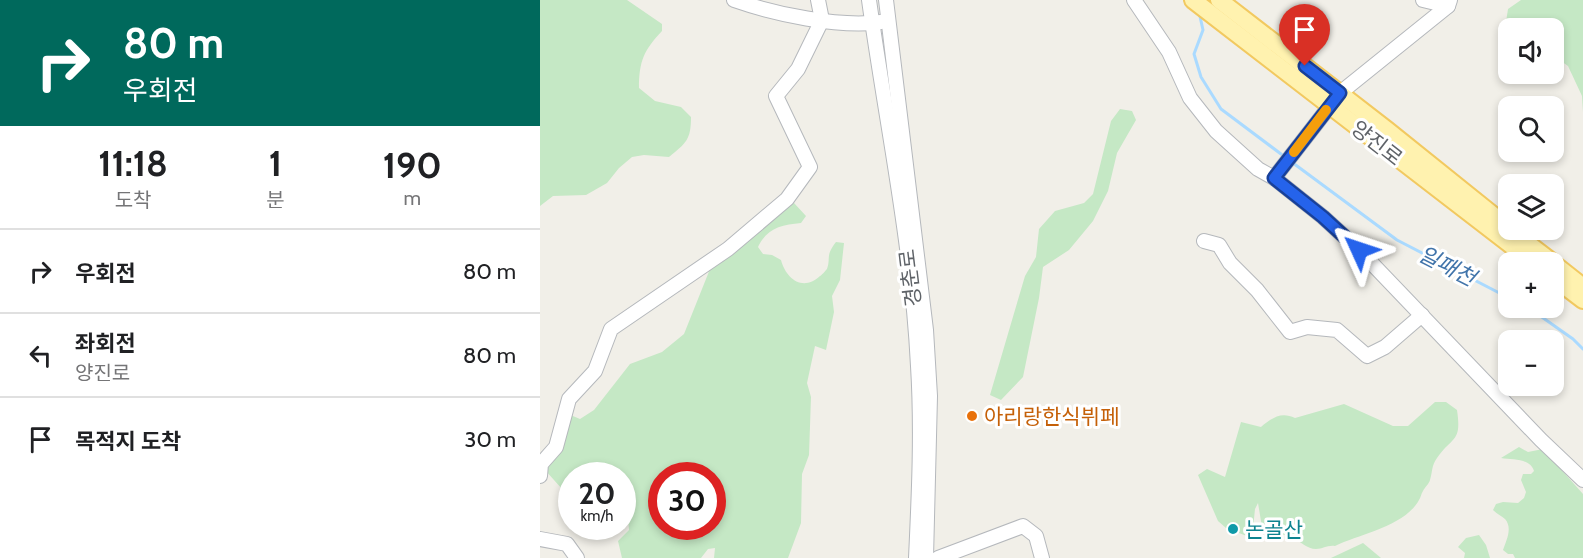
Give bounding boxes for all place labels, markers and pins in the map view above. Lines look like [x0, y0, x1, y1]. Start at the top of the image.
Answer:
pin [1279, 4, 1330, 66]
place label: 아리랑한식뷔페 [984, 404, 1119, 429]
marker: 아리랑한식뷔페 [965, 409, 979, 423]
place label: 논골산 [1245, 517, 1303, 542]
marker: 논골산 [1226, 522, 1240, 536]

